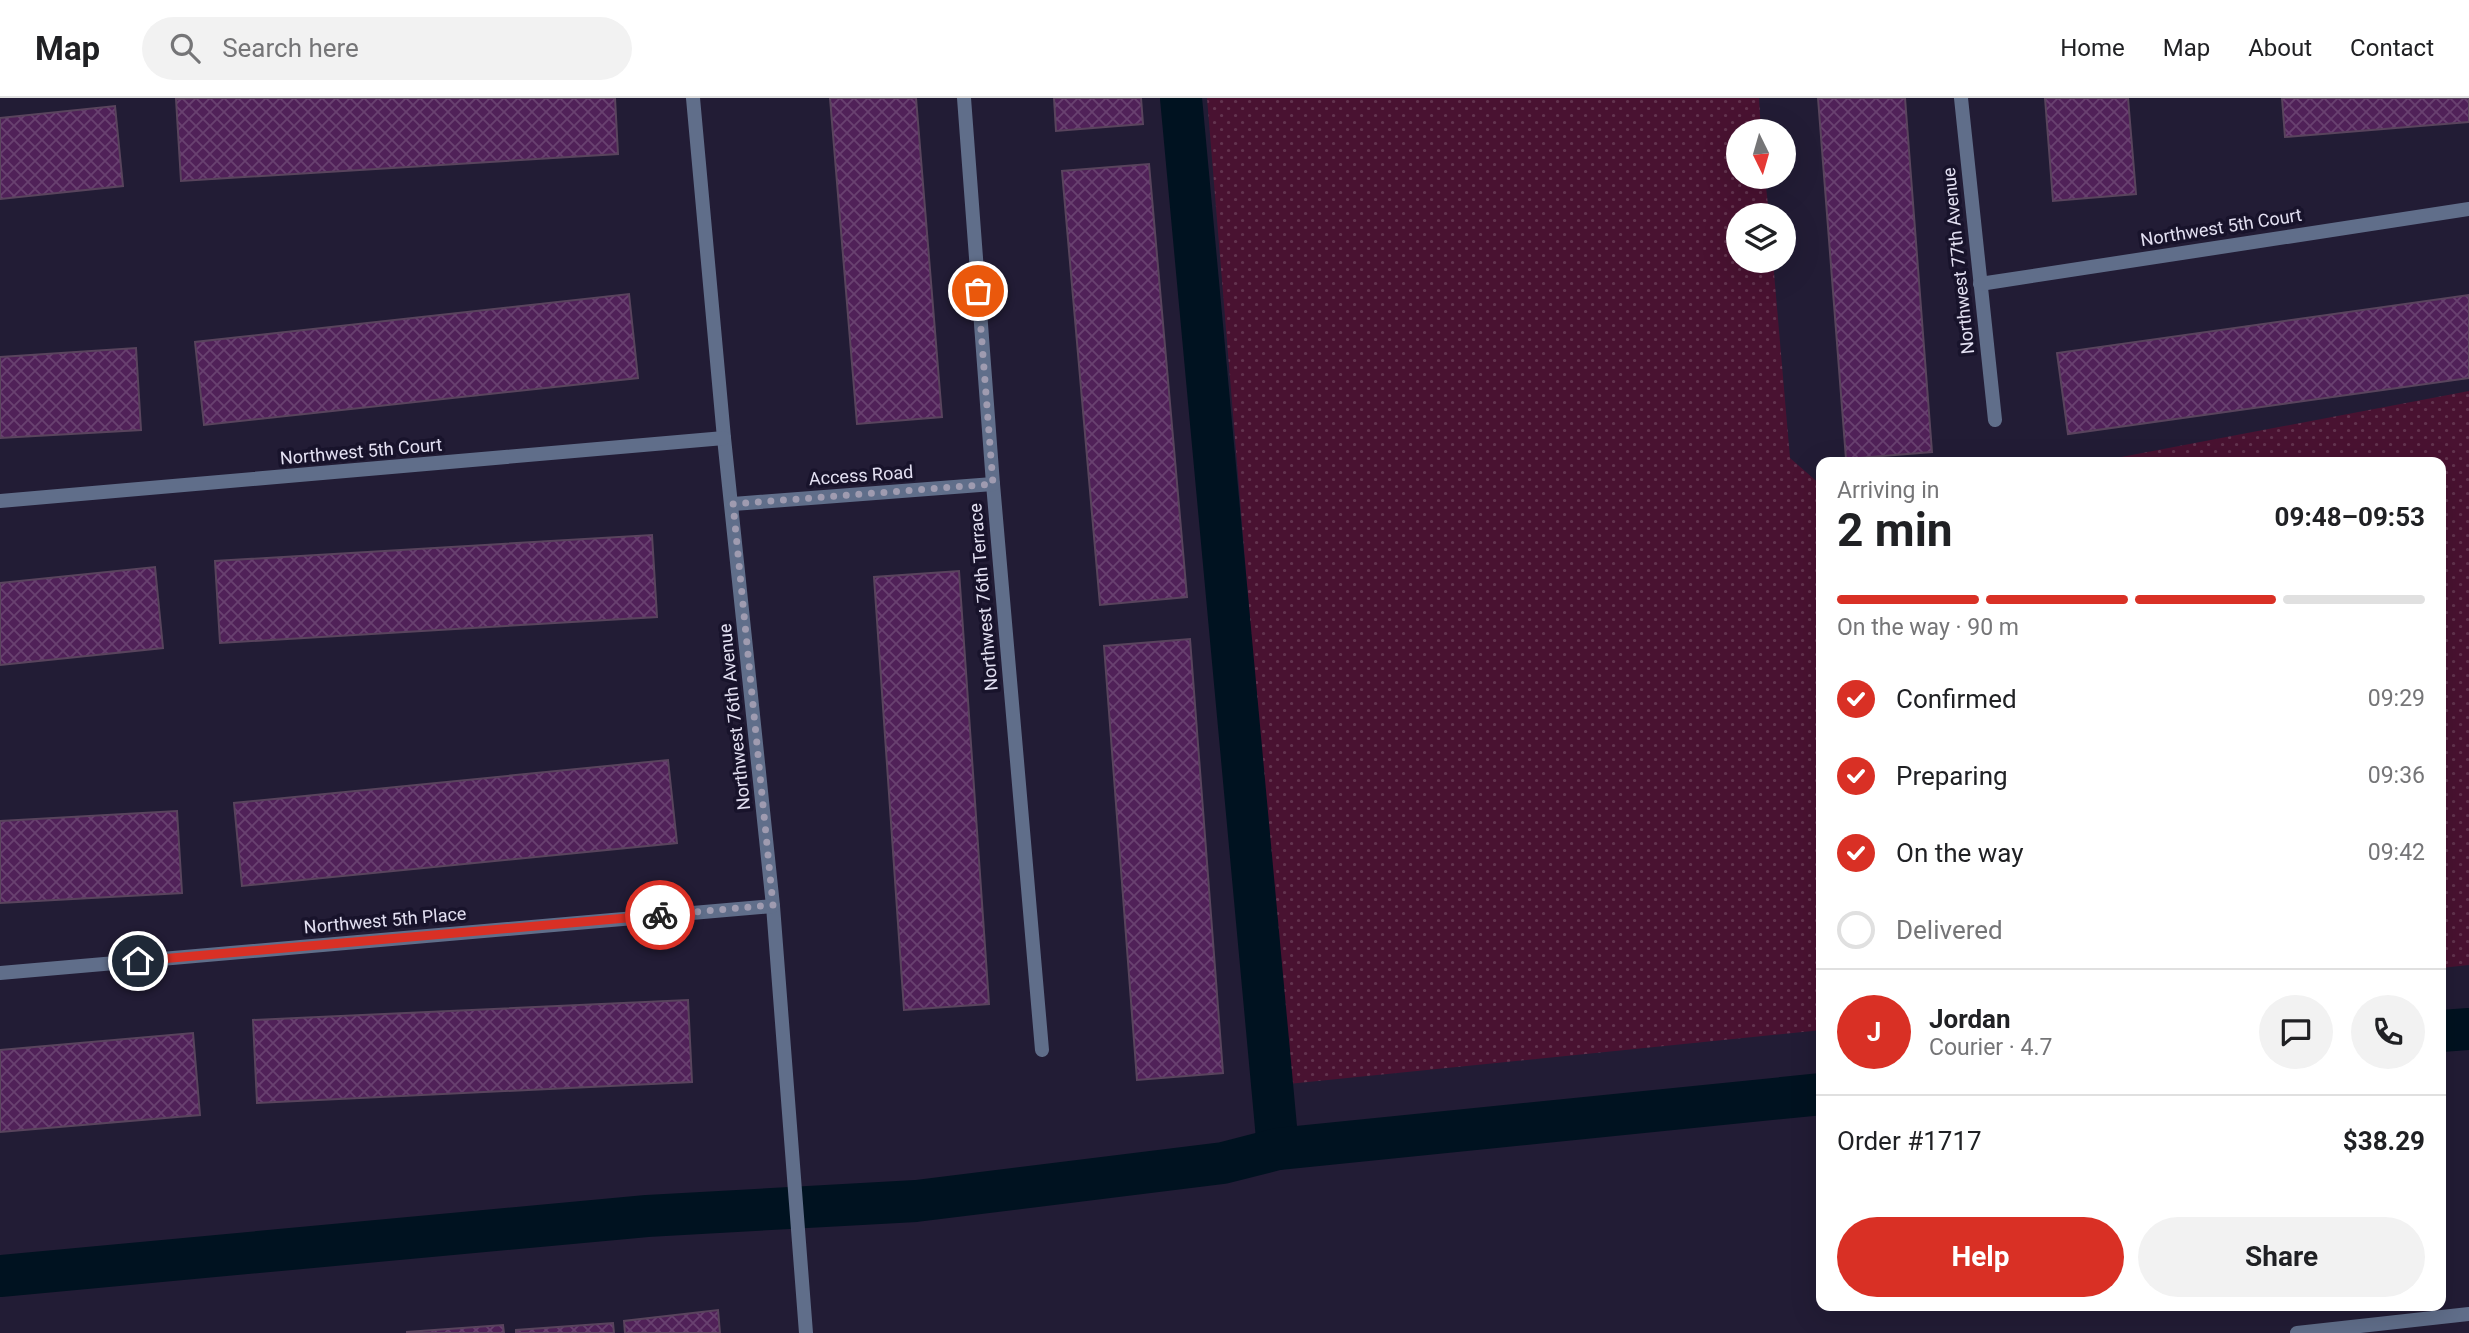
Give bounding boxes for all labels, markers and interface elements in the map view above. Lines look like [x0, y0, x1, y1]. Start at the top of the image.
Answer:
search box [142, 17, 632, 80]
text: Map [35, 29, 100, 68]
icon: search [166, 29, 204, 67]
text: Search here [222, 33, 359, 63]
text: Home [2060, 34, 2125, 62]
text: Map [2163, 34, 2210, 62]
text: About [2248, 34, 2312, 62]
text: Contact [2350, 34, 2434, 62]
north arrow [1726, 119, 1796, 189]
map controls [1726, 119, 1796, 273]
street label: Northwest 77th Avenue [1938, 167, 1978, 355]
button: layers [1726, 203, 1796, 273]
street label: Northwest 5th Court [2139, 204, 2303, 250]
pin [948, 261, 1008, 321]
icon: bag [959, 272, 997, 310]
street label: Northwest 5th Court [279, 433, 443, 469]
street label: Access Road [808, 461, 914, 489]
text: Arriving in [1837, 477, 1940, 504]
street label: Northwest 76th Terrace [964, 502, 1002, 692]
text: 09:48–09:53 [2275, 502, 2425, 532]
text: 2 min [1837, 503, 1953, 557]
text: On the way · 90 m [1837, 614, 2019, 641]
street label: Northwest 76th Avenue [714, 623, 754, 811]
icon: check [1837, 680, 1875, 718]
text: Confirmed [1896, 684, 2017, 714]
text: 09:29 [2368, 685, 2425, 712]
icon: check [1837, 757, 1875, 795]
text: Preparing [1896, 761, 2008, 791]
text: 09:36 [2368, 762, 2425, 789]
icon: check [1837, 834, 1875, 872]
text: On the way [1896, 838, 2024, 868]
text: 09:42 [2368, 839, 2425, 866]
courier [625, 880, 695, 950]
icon: bike [641, 896, 679, 934]
street label: Northwest 5th Place [303, 902, 467, 938]
text: Delivered [1896, 915, 2003, 945]
pin [108, 931, 168, 991]
icon: home [119, 942, 157, 980]
button: chat [2259, 995, 2333, 1069]
button: phone [2351, 995, 2425, 1069]
text: Jordan [1929, 1004, 2011, 1034]
text: J [1867, 1017, 1881, 1047]
text: Courier · 4.7 [1929, 1034, 2052, 1061]
text: Order #1717 [1837, 1126, 1982, 1156]
text: $38.29 [2343, 1126, 2425, 1156]
button: Help [1837, 1217, 2124, 1297]
button: Share [2138, 1217, 2425, 1297]

